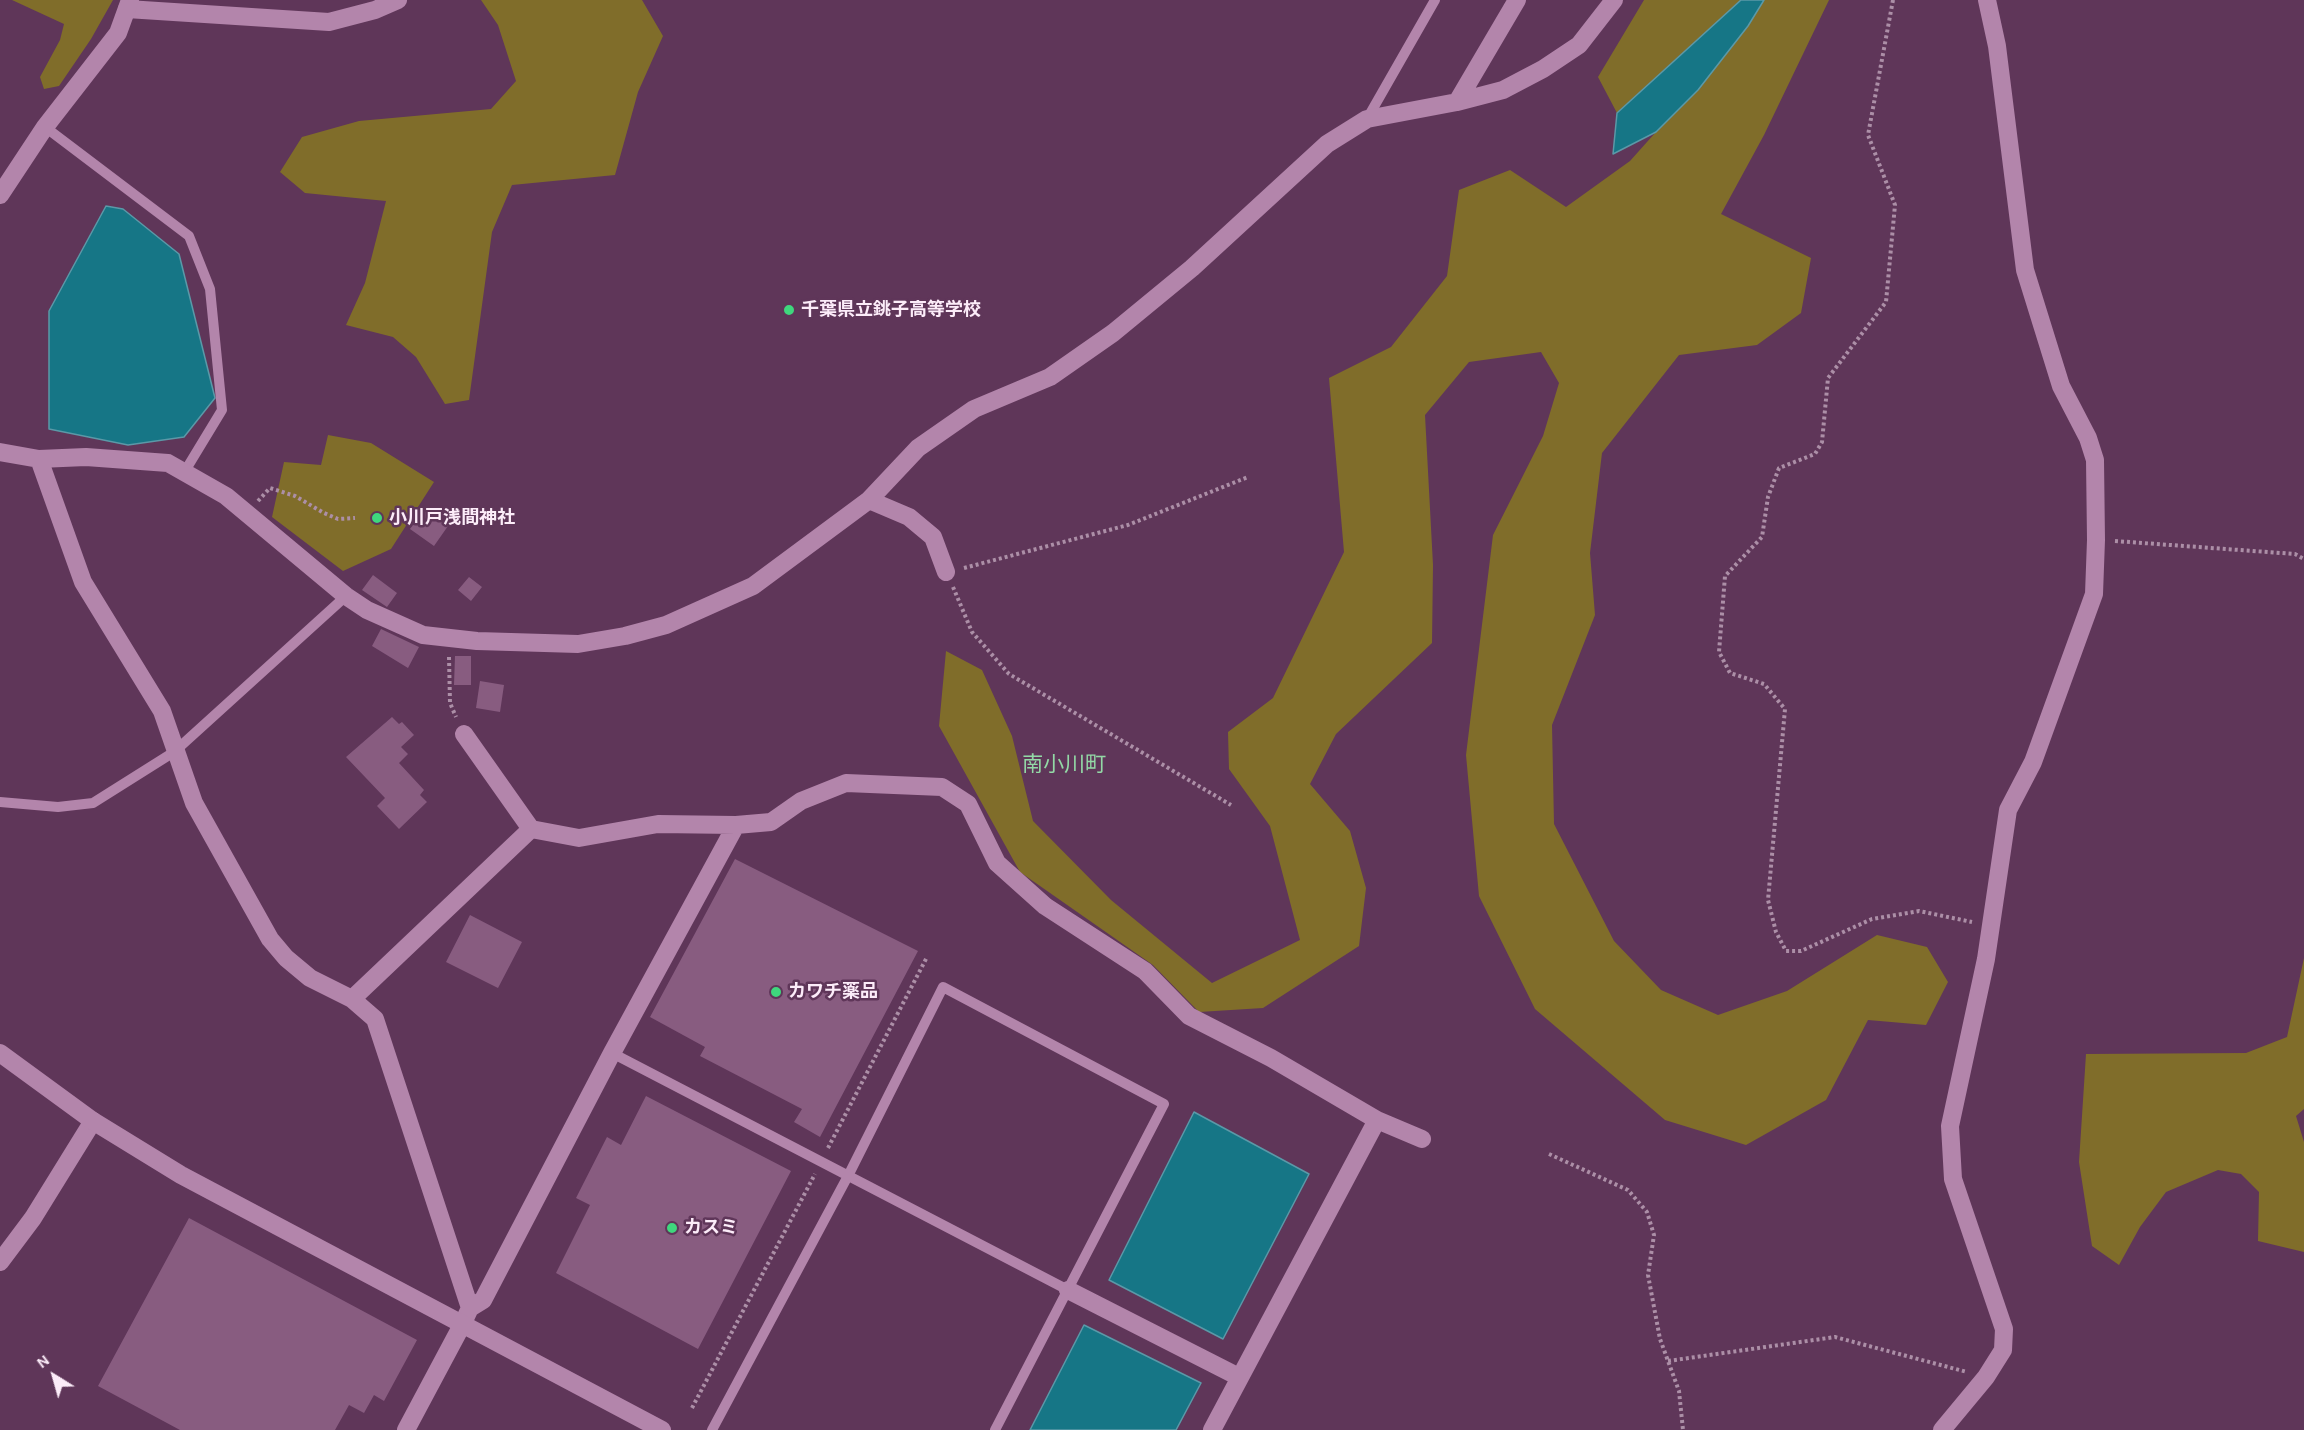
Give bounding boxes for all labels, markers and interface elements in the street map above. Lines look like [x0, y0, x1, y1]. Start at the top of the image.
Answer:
place label: 千葉県立銚子高等学校 [801, 299, 981, 321]
marker: 千葉県立銚子高等学校 [782, 303, 796, 317]
place label: 小川戸浅間神社 [389, 507, 515, 529]
marker: 小川戸浅間神社 [370, 511, 384, 525]
district label: 南小川町 [1022, 752, 1106, 778]
place label: カワチ薬品 [788, 981, 878, 1003]
marker: カワチ薬品 [769, 985, 783, 999]
place label: カスミ [684, 1217, 738, 1239]
marker: カスミ [665, 1221, 679, 1235]
north arrow [24, 1346, 84, 1406]
text: N [33, 1350, 53, 1372]

